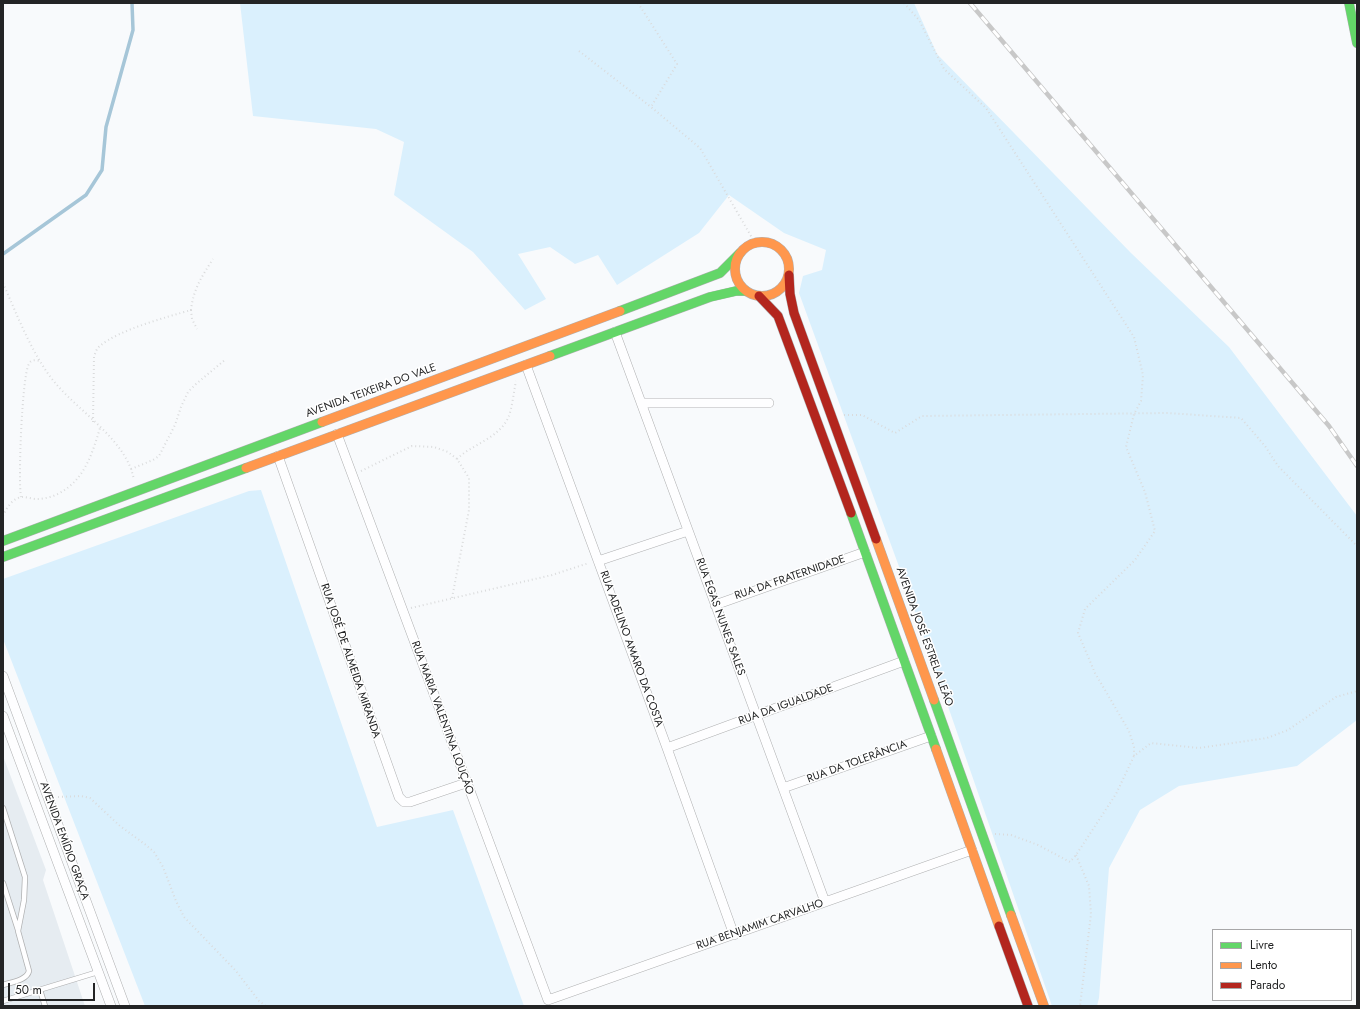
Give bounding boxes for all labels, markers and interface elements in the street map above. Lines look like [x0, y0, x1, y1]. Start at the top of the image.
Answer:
street label: AVENIDA TEIXEIRA DO VALE [304, 361, 438, 421]
street label: RUA DA FRATERNIDADE [733, 553, 847, 603]
street label: RUA EGAS NUNES SALES [693, 556, 747, 678]
street label: AVENIDA JOSÉ ESTRELA LEÃO [893, 566, 955, 708]
street label: RUA ADELINO AMARO DA COSTA [597, 569, 665, 729]
street label: RUA JOSÉ DE ALMEIDA MIRANDA [317, 582, 383, 740]
street label: RUA MARIA VALENTINA LOUÇÃO [408, 639, 476, 797]
street label: RUA DA IGUALDADE [737, 682, 835, 728]
street label: RUA DA TOLERÂNCIA [805, 738, 909, 786]
street label: AVENIDA EMÍDIO GRAÇA [36, 780, 92, 902]
street label: RUA BENJAMIM CARVALHO [695, 897, 825, 953]
legend [1212, 929, 1352, 1001]
text: Livre [1250, 936, 1274, 954]
text: Lento [1250, 956, 1277, 974]
scale bar [10, 975, 97, 1001]
text: Parado [1250, 976, 1285, 994]
text: 50 m [15, 981, 42, 999]

